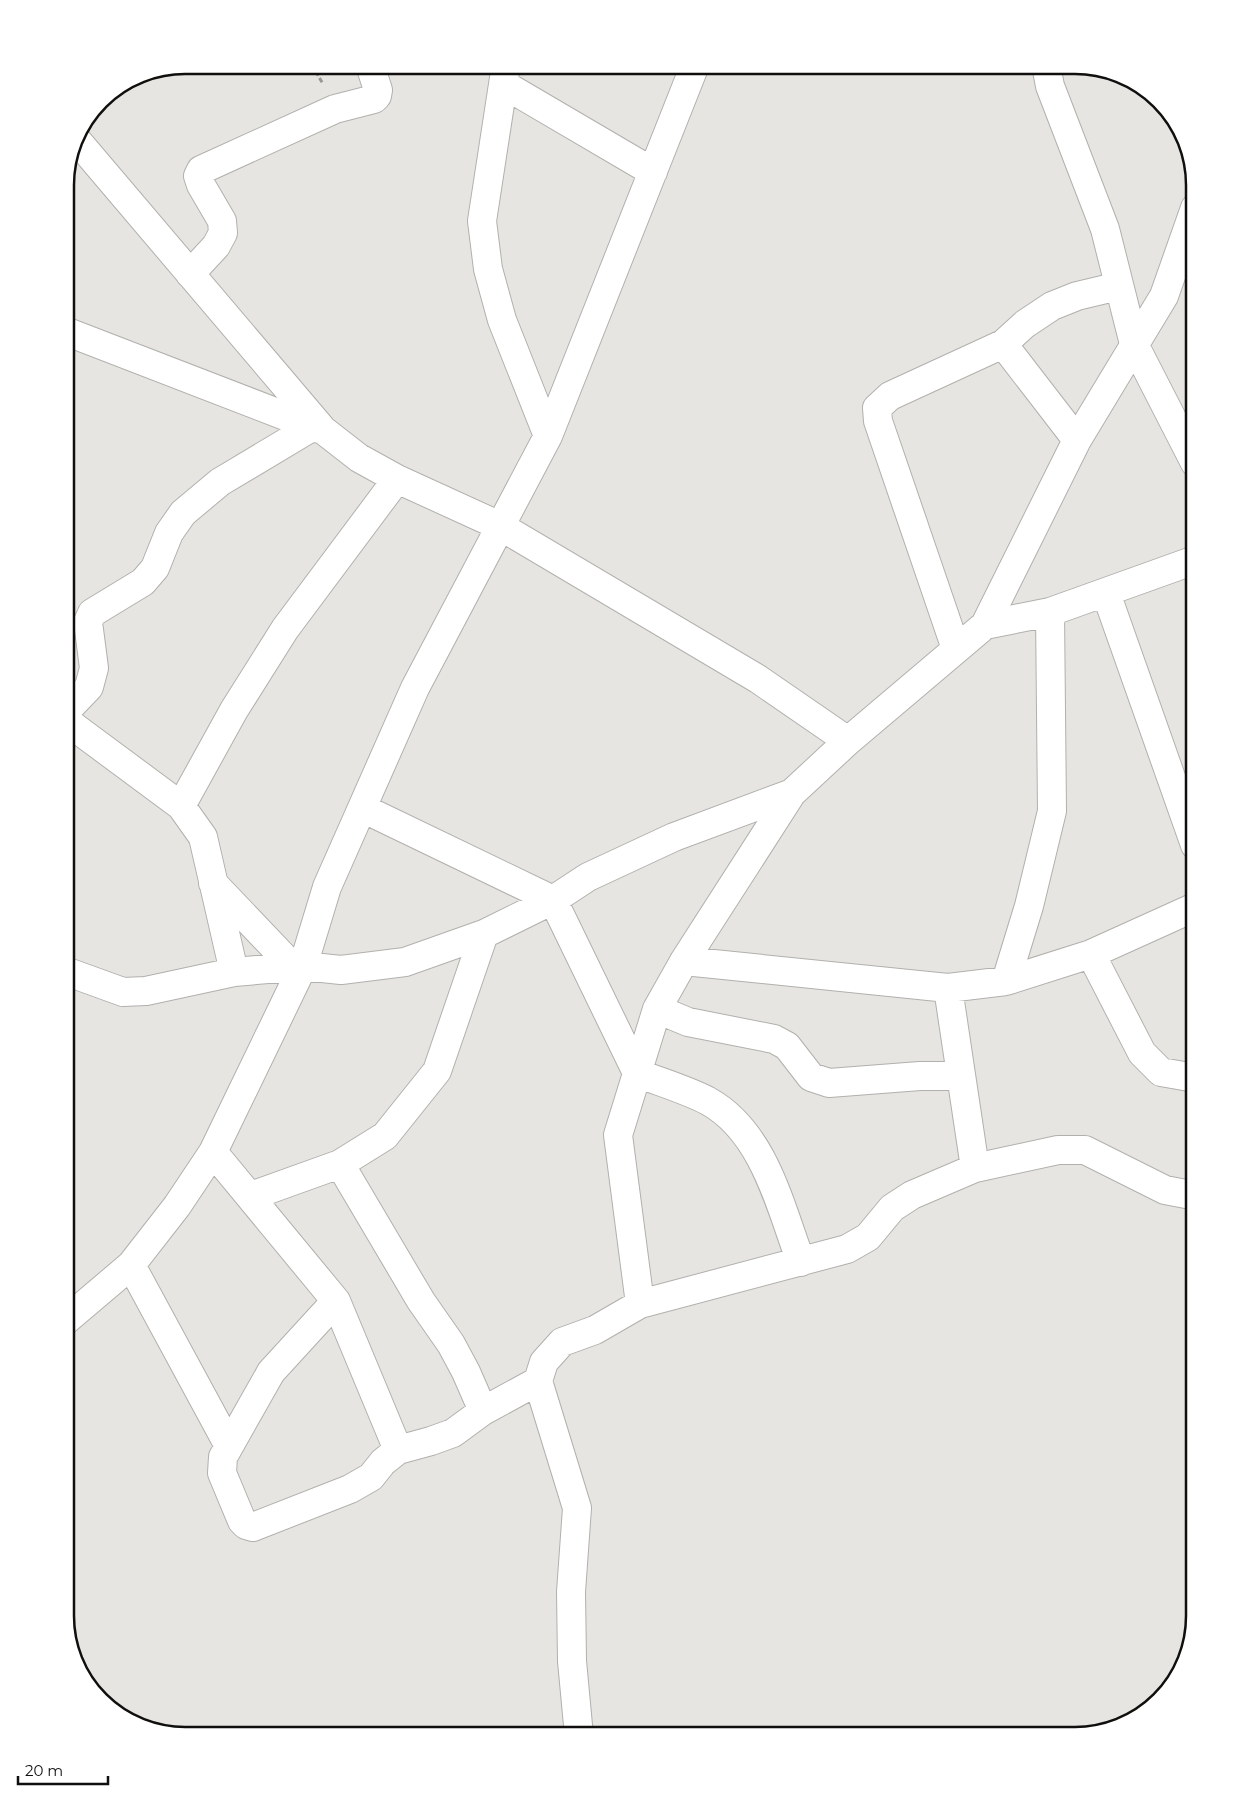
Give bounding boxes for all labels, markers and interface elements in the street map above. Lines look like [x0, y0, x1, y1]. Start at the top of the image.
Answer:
scale bar [18, 1754, 108, 1786]
text: 20 m [25, 1761, 63, 1780]

